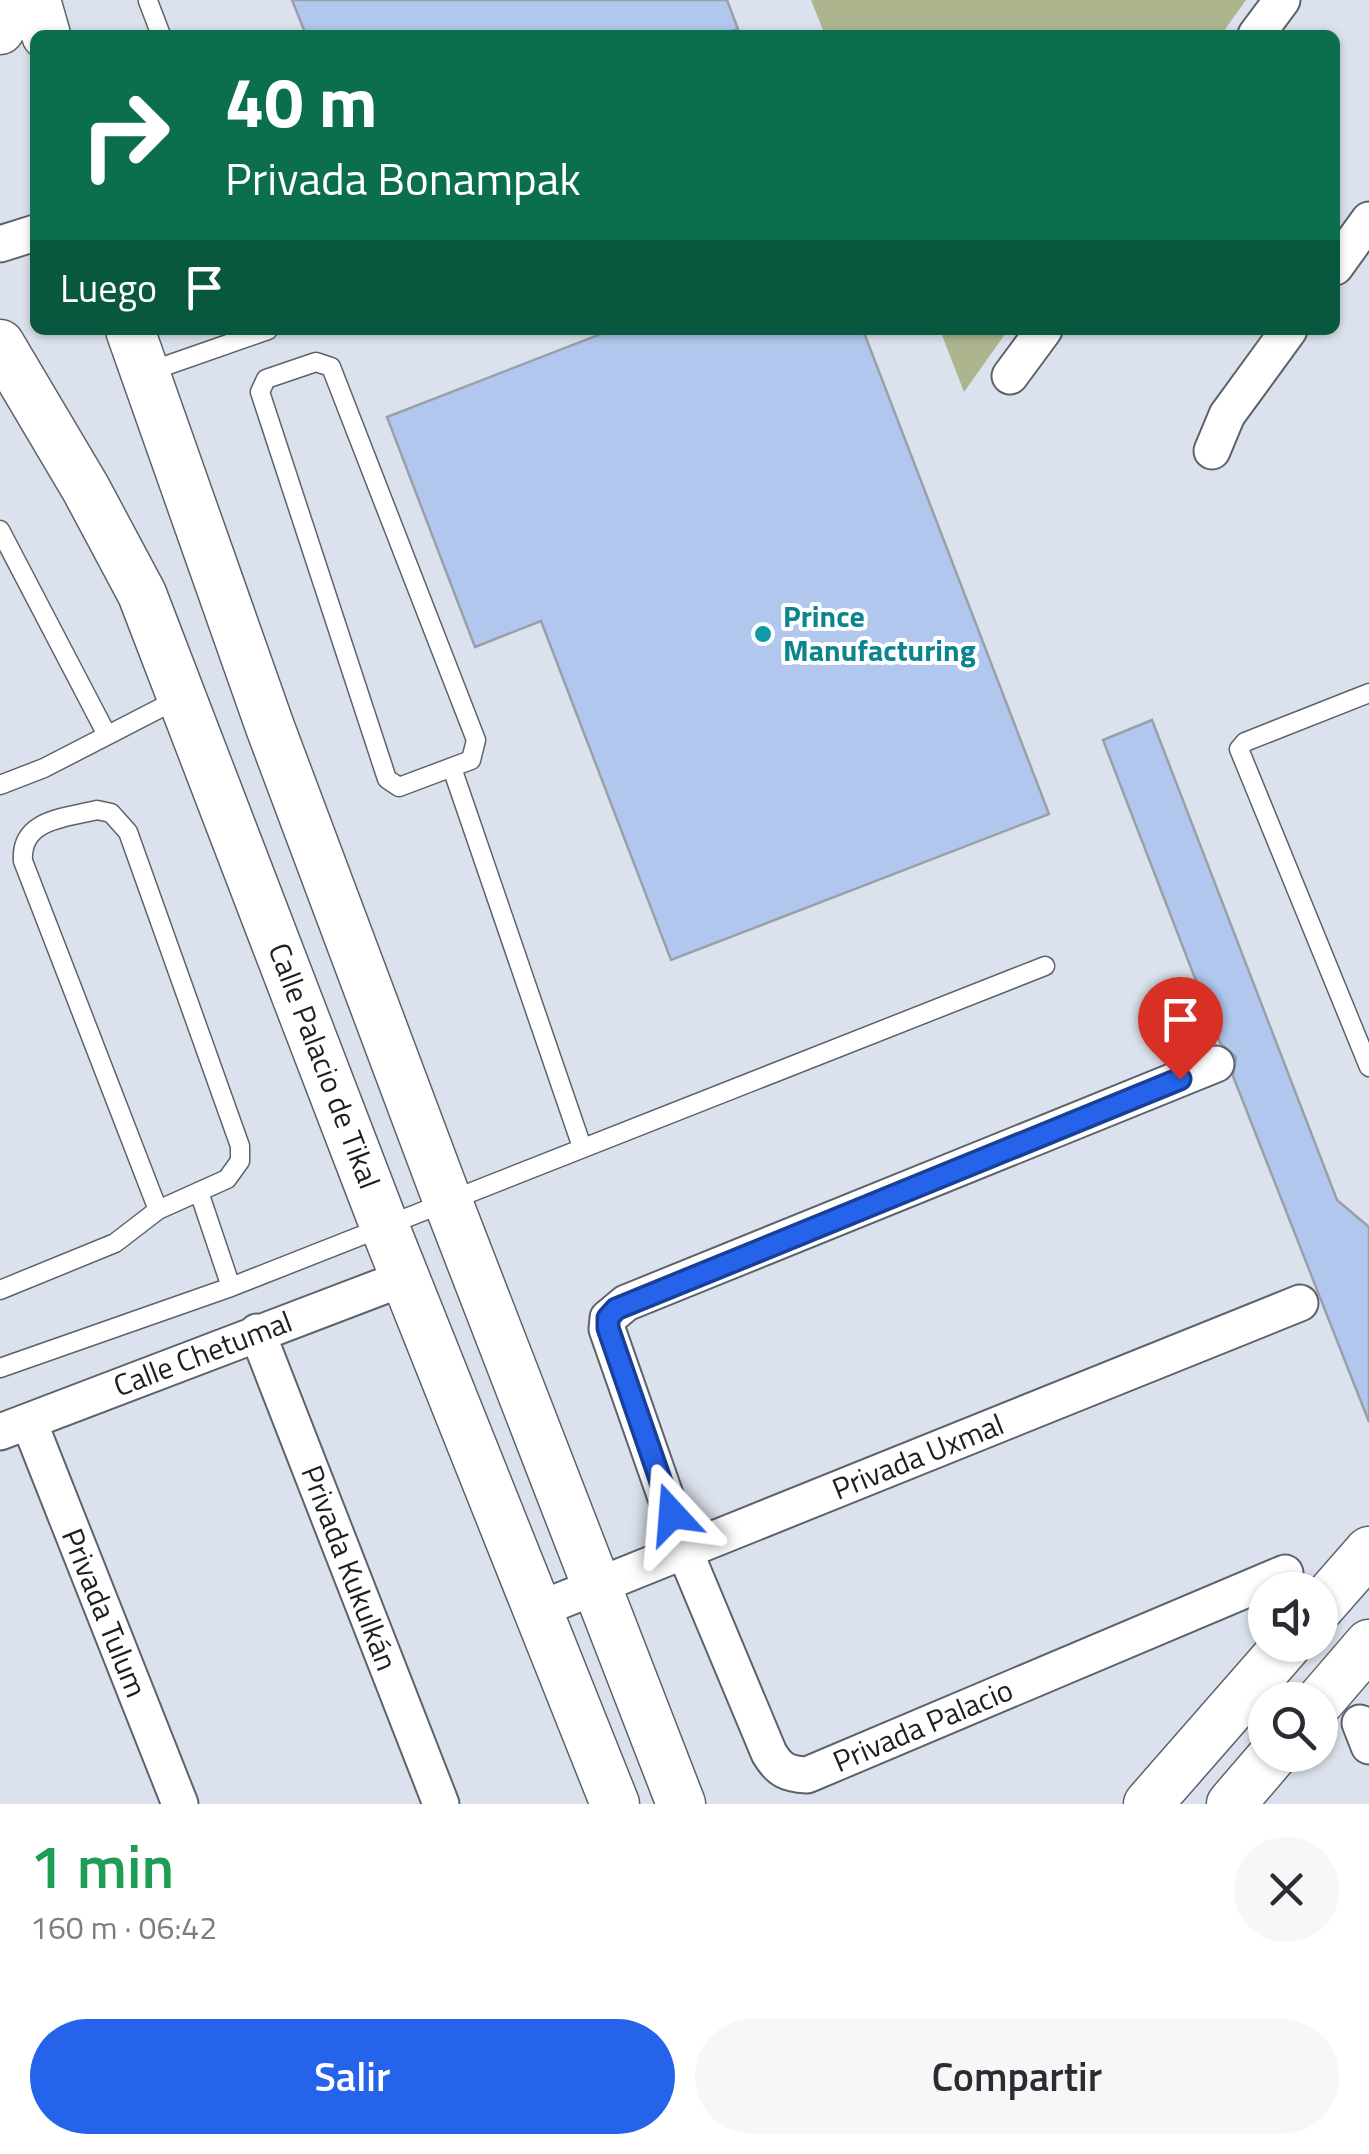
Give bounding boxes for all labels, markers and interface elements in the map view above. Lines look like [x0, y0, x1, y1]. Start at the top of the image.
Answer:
text: 40 m [225, 48, 378, 154]
icon: right [60, 70, 190, 200]
text: Privada Bonampak [225, 144, 581, 212]
text: Luego [60, 259, 157, 317]
icon: arrive [177, 260, 232, 315]
place label: Prince Manufacturing [783, 593, 976, 673]
marker: Prince Manufacturing [752, 623, 774, 645]
street label: Calle Palacio de Tikal [257, 936, 393, 1195]
pin [1138, 977, 1223, 1080]
icon: arrive [1153, 992, 1208, 1047]
street label: Calle Chetumal [107, 1298, 299, 1408]
street label: Privada Uxmal [825, 1401, 1010, 1511]
street label: Privada Kukulkán [290, 1458, 410, 1677]
position arrow [620, 1462, 724, 1566]
street label: Privada Tulum [50, 1521, 160, 1704]
map controls [1248, 1572, 1338, 1772]
button: sound [1248, 1572, 1338, 1662]
street label: Privada Palacio [825, 1666, 1020, 1784]
button: search [1248, 1682, 1338, 1772]
text: 1 min [30, 1820, 174, 1911]
button: close [1234, 1837, 1339, 1942]
text: 160 m · 06:42 [30, 1903, 217, 1951]
button: Salir [30, 2019, 675, 2134]
button: Compartir [695, 2019, 1339, 2134]

